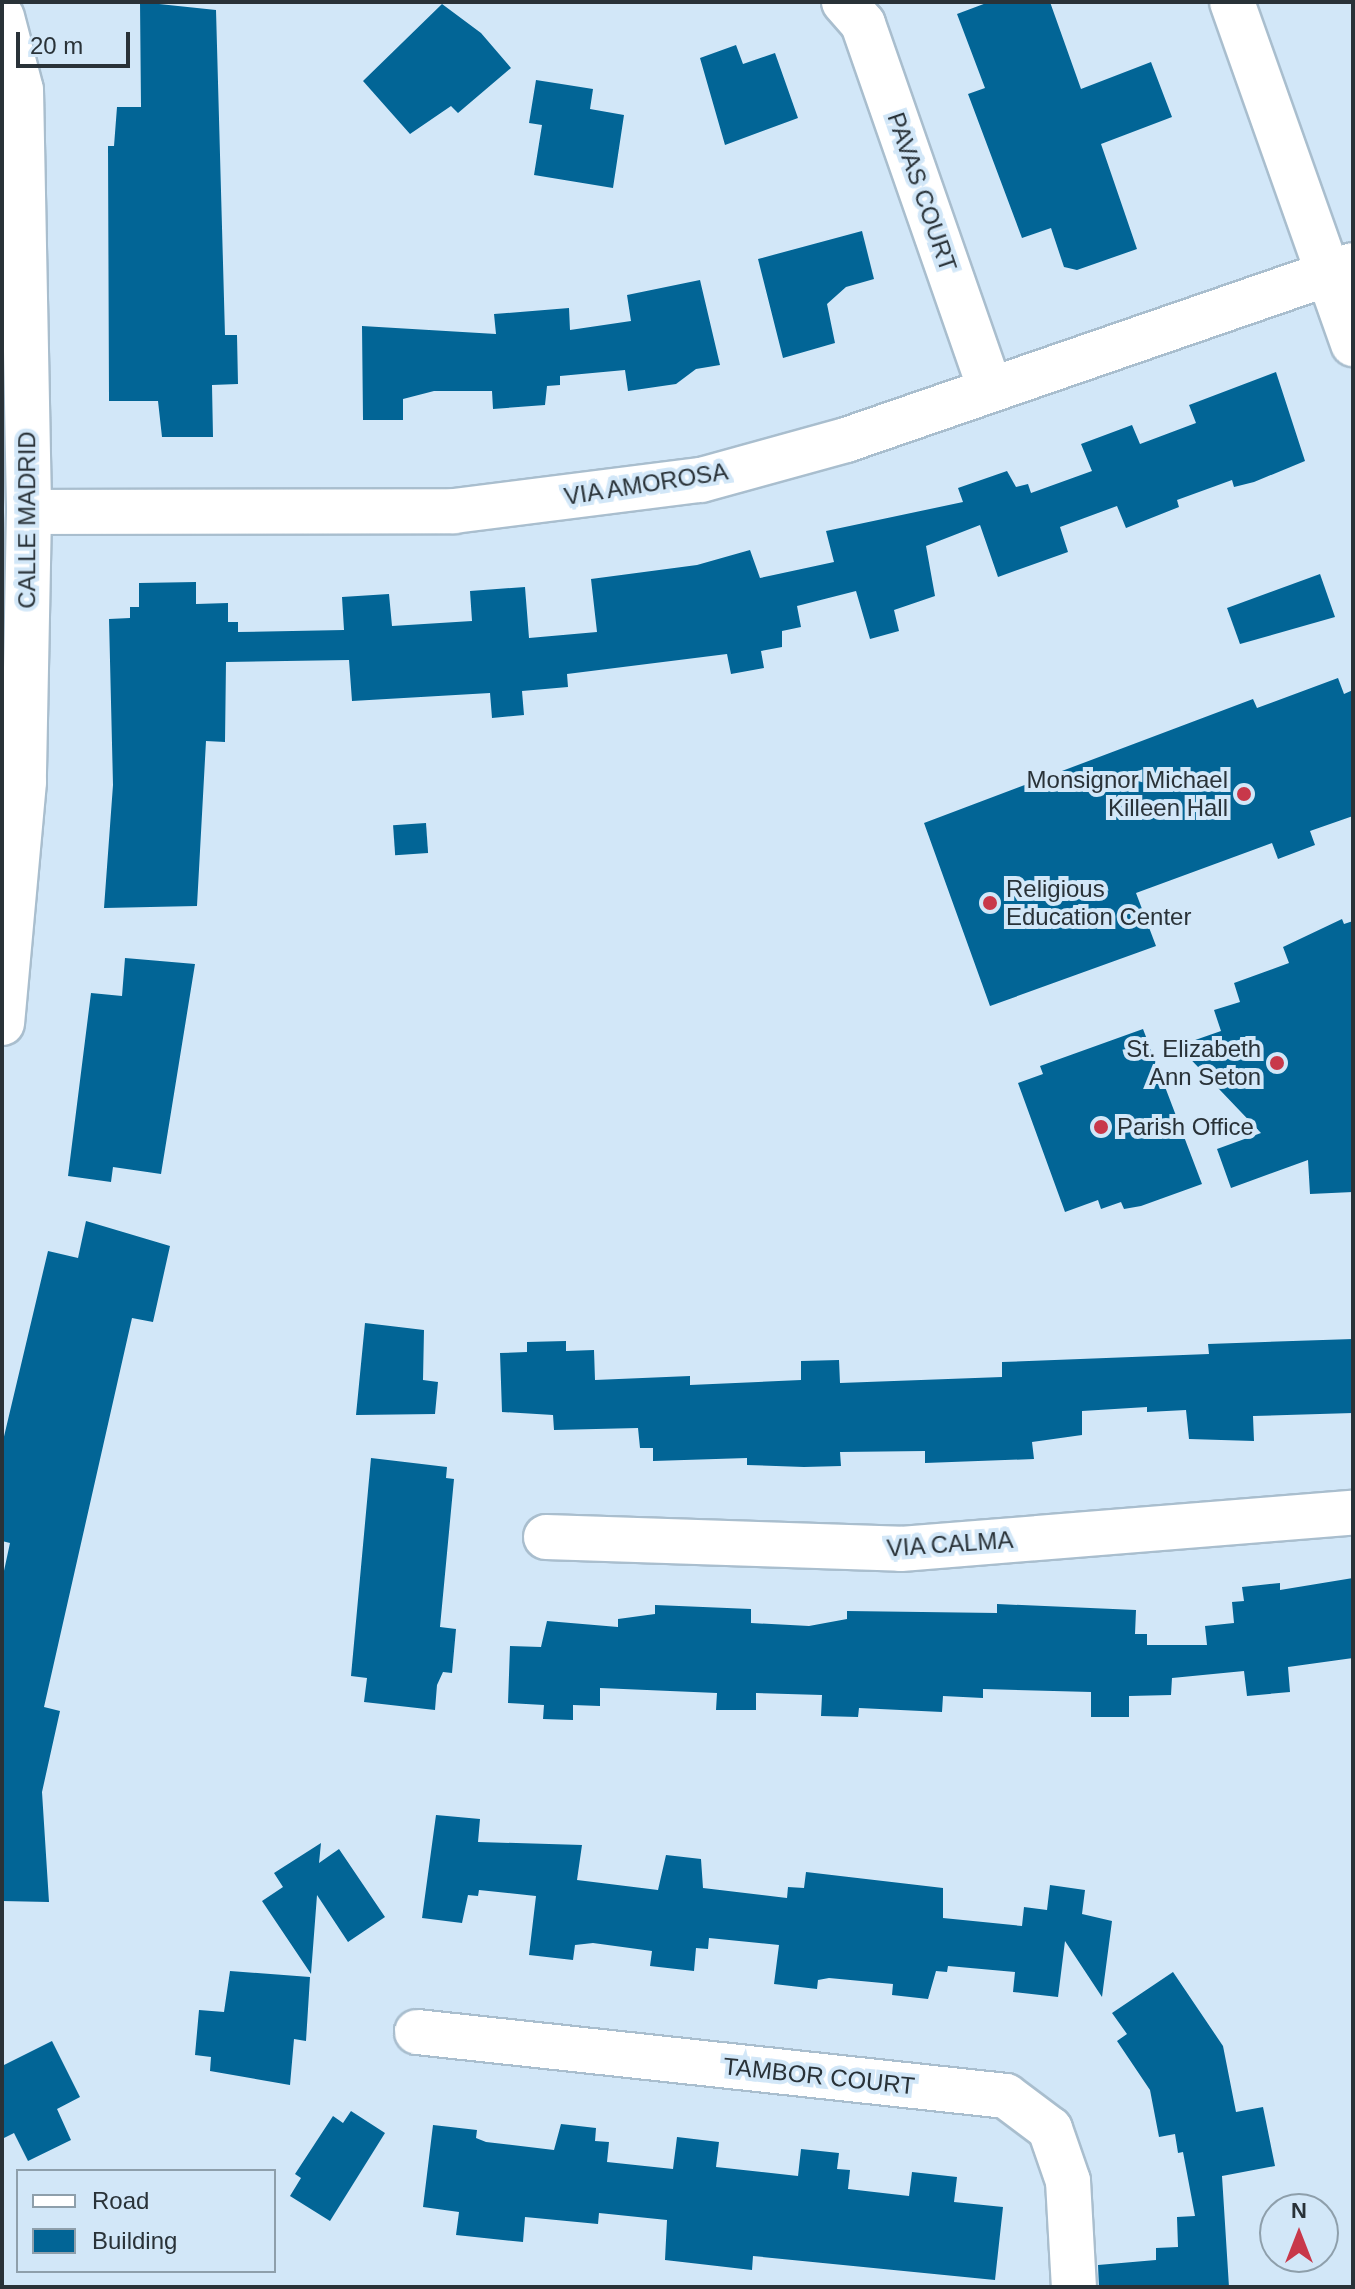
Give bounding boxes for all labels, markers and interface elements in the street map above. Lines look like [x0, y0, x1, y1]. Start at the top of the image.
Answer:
scale bar [20, 16, 134, 66]
text: 20 m [30, 32, 83, 59]
street label: PAVAS COURT [881, 109, 963, 275]
street label: CALLE MADRID [13, 431, 41, 609]
street label: VIA AMOROSA [561, 457, 731, 511]
place label: Monsignor Michael Killeen Hall [1027, 766, 1228, 822]
marker: Monsignor Michael Killeen Hall [1235, 785, 1253, 803]
place label: Religious Education Center [1006, 875, 1191, 931]
marker: Religious Education Center [981, 894, 999, 912]
place label: St. Elizabeth Ann Seton [1126, 1035, 1261, 1091]
marker: St. Elizabeth Ann Seton [1268, 1054, 1286, 1072]
place label: Parish Office [1117, 1113, 1254, 1141]
marker: Parish Office [1092, 1118, 1110, 1136]
street label: VIA CALMA [885, 1525, 1015, 1563]
street label: TAMBOR COURT [722, 2052, 916, 2100]
legend [16, 2169, 276, 2273]
text: Road [92, 2187, 149, 2214]
north arrow [1259, 2193, 1339, 2273]
text: N [1291, 2198, 1307, 2223]
text: Building [92, 2227, 177, 2254]

